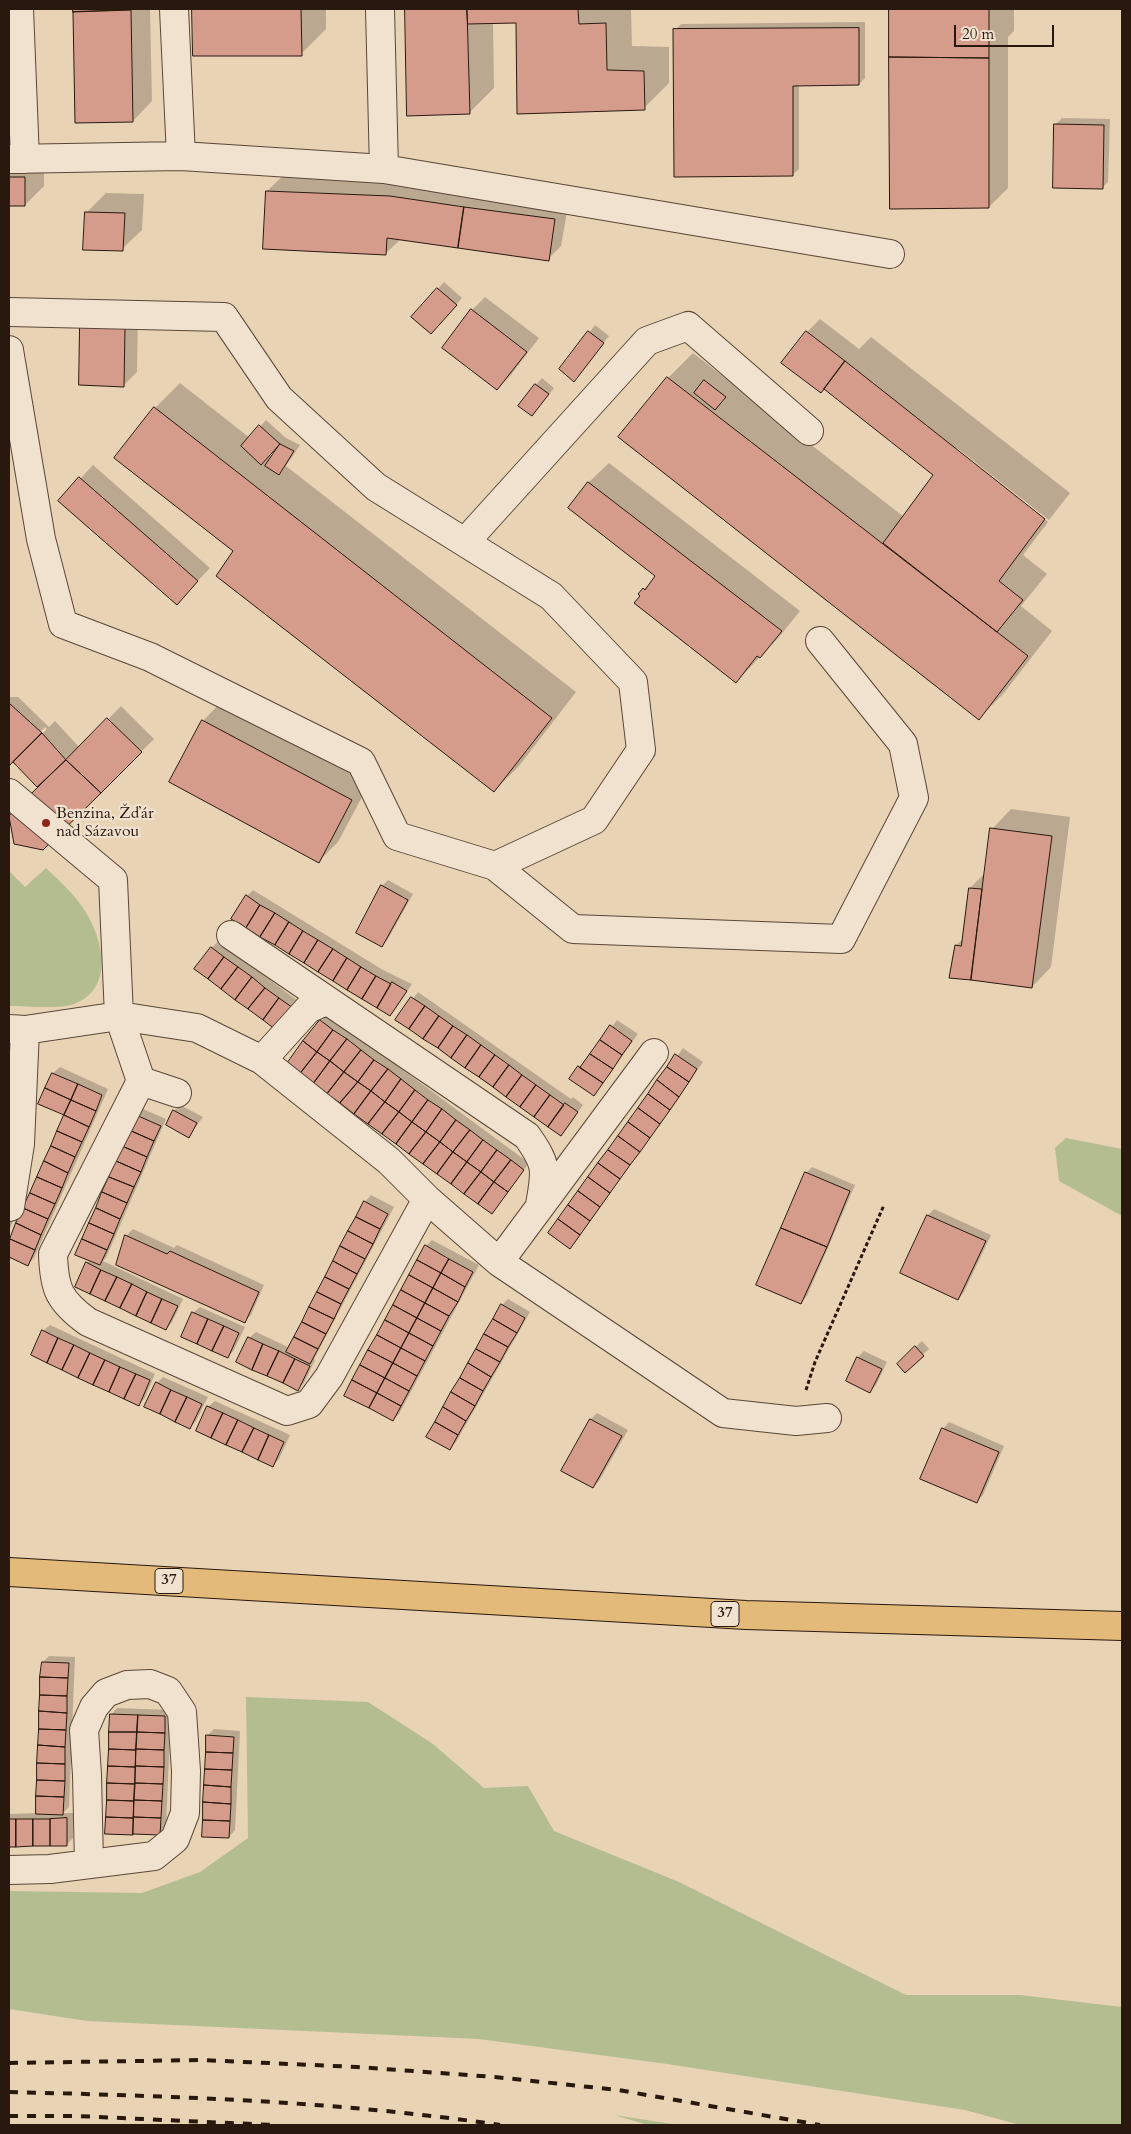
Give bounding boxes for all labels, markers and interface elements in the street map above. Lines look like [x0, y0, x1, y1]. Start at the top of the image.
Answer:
scale bar [956, 15, 1056, 47]
text: 20 m [962, 24, 994, 44]
place label: Benzina, Žďár nad Sázavou [56, 804, 154, 842]
marker: Benzina, Žďár nad Sázavou [40, 817, 52, 829]
road number: 37 [155, 1568, 183, 1594]
road number: 37 [711, 1602, 739, 1626]

